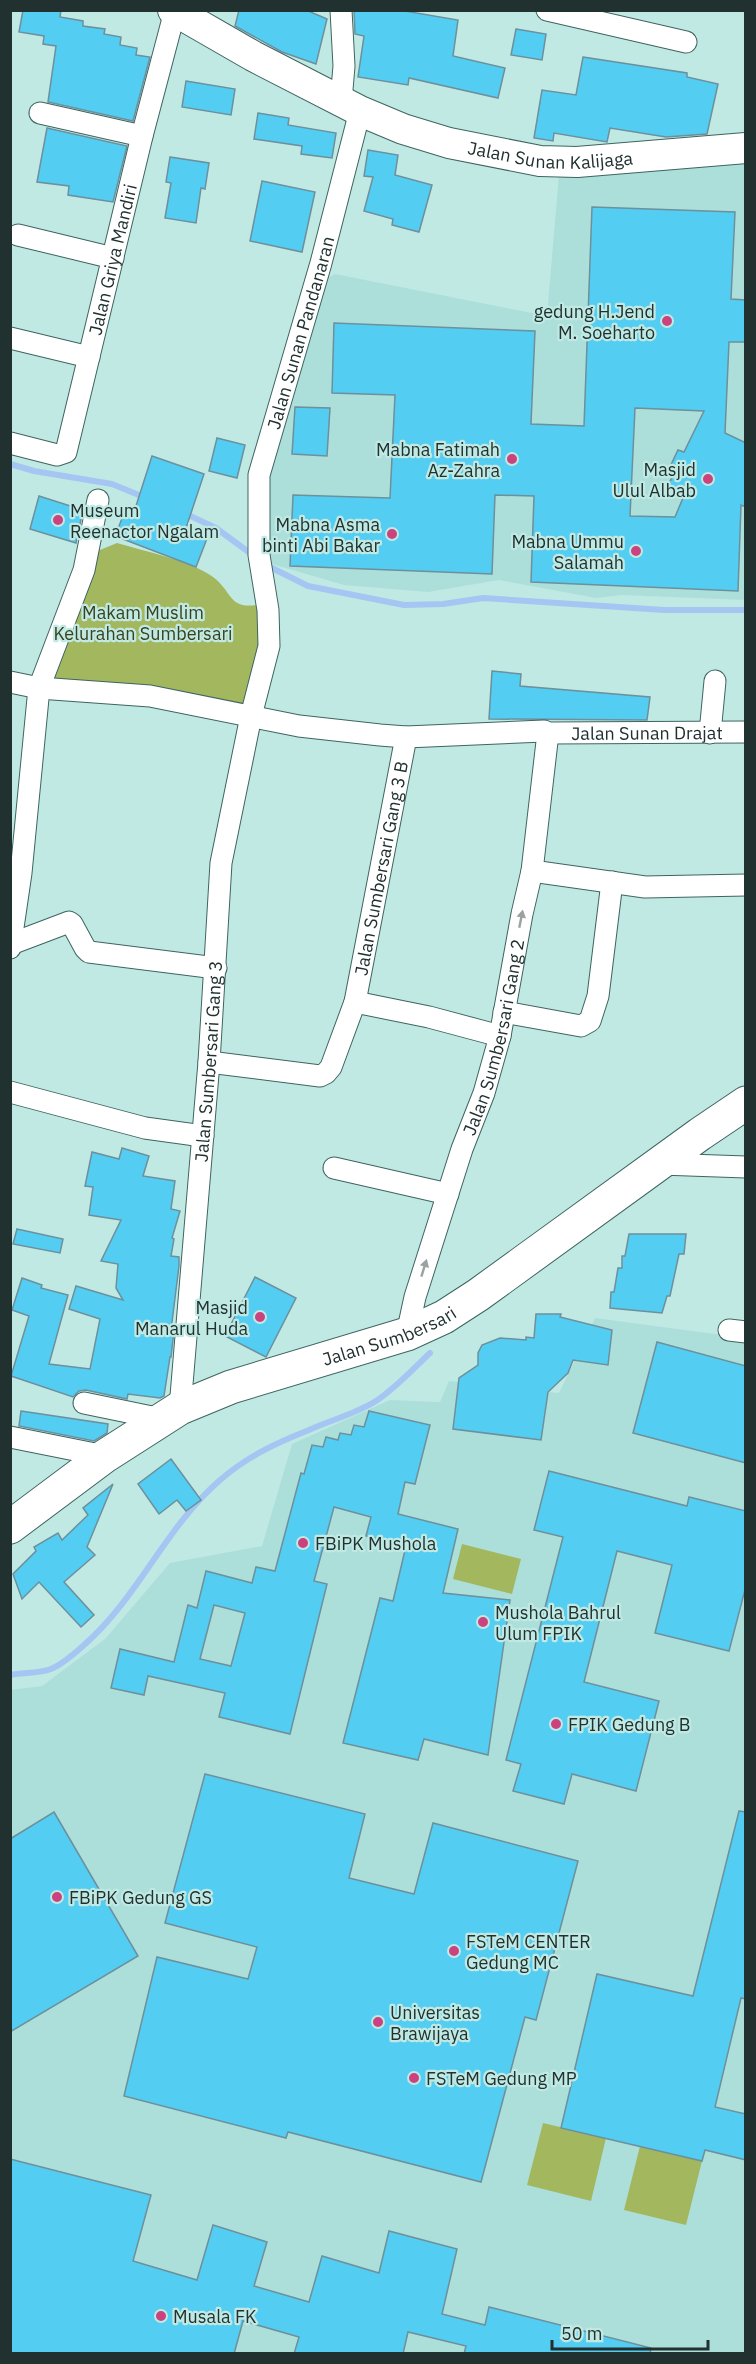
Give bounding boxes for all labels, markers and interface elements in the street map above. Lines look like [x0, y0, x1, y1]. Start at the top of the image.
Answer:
street label: Jalan Sunan Kalijaga [466, 136, 634, 174]
street label: Jalan Griya Mandiri [83, 182, 142, 337]
street label: Jalan Sunan Pandanaran [262, 234, 339, 432]
place label: gedung H.Jend M. Soeharto [534, 300, 655, 344]
marker: gedung H.Jend M. Soeharto [660, 314, 674, 328]
place label: Mabna Fatimah Az-Zahra [376, 438, 500, 482]
marker: Mabna Fatimah Az-Zahra [505, 452, 519, 466]
place label: Masjid Ulul Albab [613, 458, 696, 502]
marker: Masjid Ulul Albab [701, 472, 715, 486]
place label: Museum Reenactor Ngalam [70, 499, 219, 543]
marker: Museum Reenactor Ngalam [51, 513, 65, 527]
place label: Mabna Asma binti Abi Bakar [262, 513, 380, 557]
marker: Mabna Asma binti Abi Bakar [385, 527, 399, 541]
place label: Mabna Ummu Salamah [511, 530, 624, 574]
marker: Mabna Ummu Salamah [629, 544, 643, 558]
park label: Makam Muslim Kelurahan Sumbersari [53, 601, 233, 645]
street label: Jalan Sunan Drajat [571, 721, 723, 744]
street label: Jalan Sumbersari Gang 3 B [349, 759, 413, 977]
one-way arrow [517, 910, 526, 929]
street label: Jalan Sumbersari Gang 2 [457, 937, 529, 1138]
street label: Jalan Sumbersari Gang 3 [189, 960, 227, 1163]
one-way arrow [420, 1259, 429, 1277]
place label: Masjid Manarul Huda [135, 1296, 248, 1340]
street label: Jalan Sumbersari [319, 1301, 460, 1370]
marker: Masjid Manarul Huda [253, 1310, 267, 1324]
place label: FBiPK Mushola [315, 1532, 437, 1555]
marker: FBiPK Mushola [296, 1536, 310, 1550]
place label: Mushola Bahrul Ulum FPIK [495, 1601, 621, 1645]
marker: Mushola Bahrul Ulum FPIK [476, 1615, 490, 1629]
place label: FPIK Gedung B [568, 1713, 691, 1736]
marker: FPIK Gedung B [549, 1717, 563, 1731]
place label: FBiPK Gedung GS [69, 1886, 212, 1909]
marker: FBiPK Gedung GS [50, 1890, 64, 1904]
place label: FSTeM CENTER Gedung MC [466, 1930, 591, 1974]
marker: FSTeM CENTER Gedung MC [447, 1944, 461, 1958]
place label: Universitas Brawijaya [390, 2001, 480, 2045]
marker: Universitas Brawijaya [371, 2015, 385, 2029]
place label: FSTeM Gedung MP [426, 2067, 577, 2090]
marker: FSTeM Gedung MP [407, 2071, 421, 2085]
place label: Musala FK [173, 2305, 257, 2328]
marker: Musala FK [154, 2309, 168, 2323]
scale bar [552, 2313, 708, 2351]
text: 50 m [561, 2322, 603, 2345]

